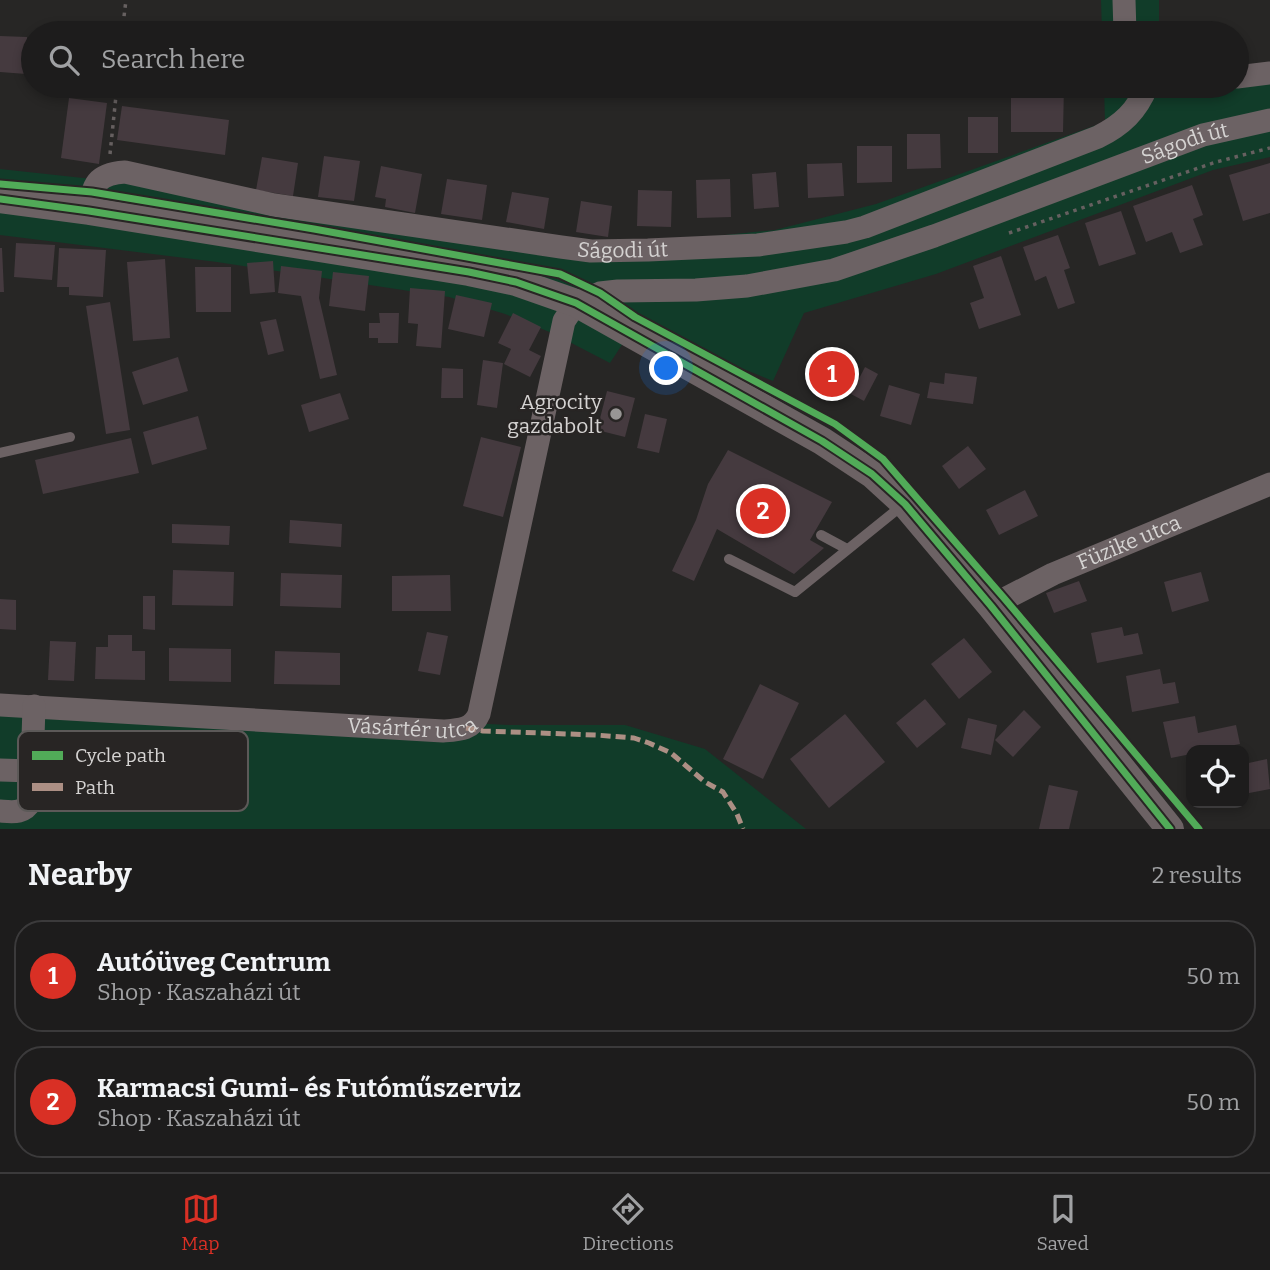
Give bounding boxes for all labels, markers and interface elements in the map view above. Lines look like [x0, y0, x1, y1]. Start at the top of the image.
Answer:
search box [21, 21, 1249, 98]
icon: search [45, 41, 83, 79]
text: Search here [101, 44, 245, 75]
street label: Ságodi út [1137, 117, 1231, 170]
street label: Ságodi út [576, 236, 669, 264]
pin: 1 [809, 348, 855, 400]
your location [649, 351, 683, 385]
place label: Agrocity gazdabolt [507, 389, 603, 439]
marker: Agrocity gazdabolt [608, 406, 624, 422]
pin: 2 [740, 485, 786, 537]
street label: Füzike utca [1073, 509, 1185, 576]
street label: Vásártér utca [347, 711, 483, 744]
legend [18, 731, 248, 811]
text: Cycle path [75, 744, 166, 767]
map controls [1186, 745, 1249, 808]
button: locate [1186, 745, 1249, 808]
text: Path [75, 776, 115, 799]
text: Nearby [28, 857, 132, 893]
text: 2 results [1152, 861, 1242, 889]
text: Autóüveg Centrum [97, 947, 330, 978]
text: 1 [48, 962, 58, 990]
text: 50 m [1186, 962, 1240, 990]
text: Shop · Kaszaházi út [97, 978, 301, 1006]
text: Karmacsi Gumi- és Futóműszerviz [97, 1073, 521, 1104]
text: 2 [47, 1088, 59, 1116]
text: 50 m [1186, 1088, 1240, 1116]
text: Shop · Kaszaházi út [97, 1104, 301, 1132]
tab: Map [181, 1190, 220, 1255]
tab: Directions [582, 1190, 674, 1255]
tab: Saved [1036, 1190, 1089, 1255]

